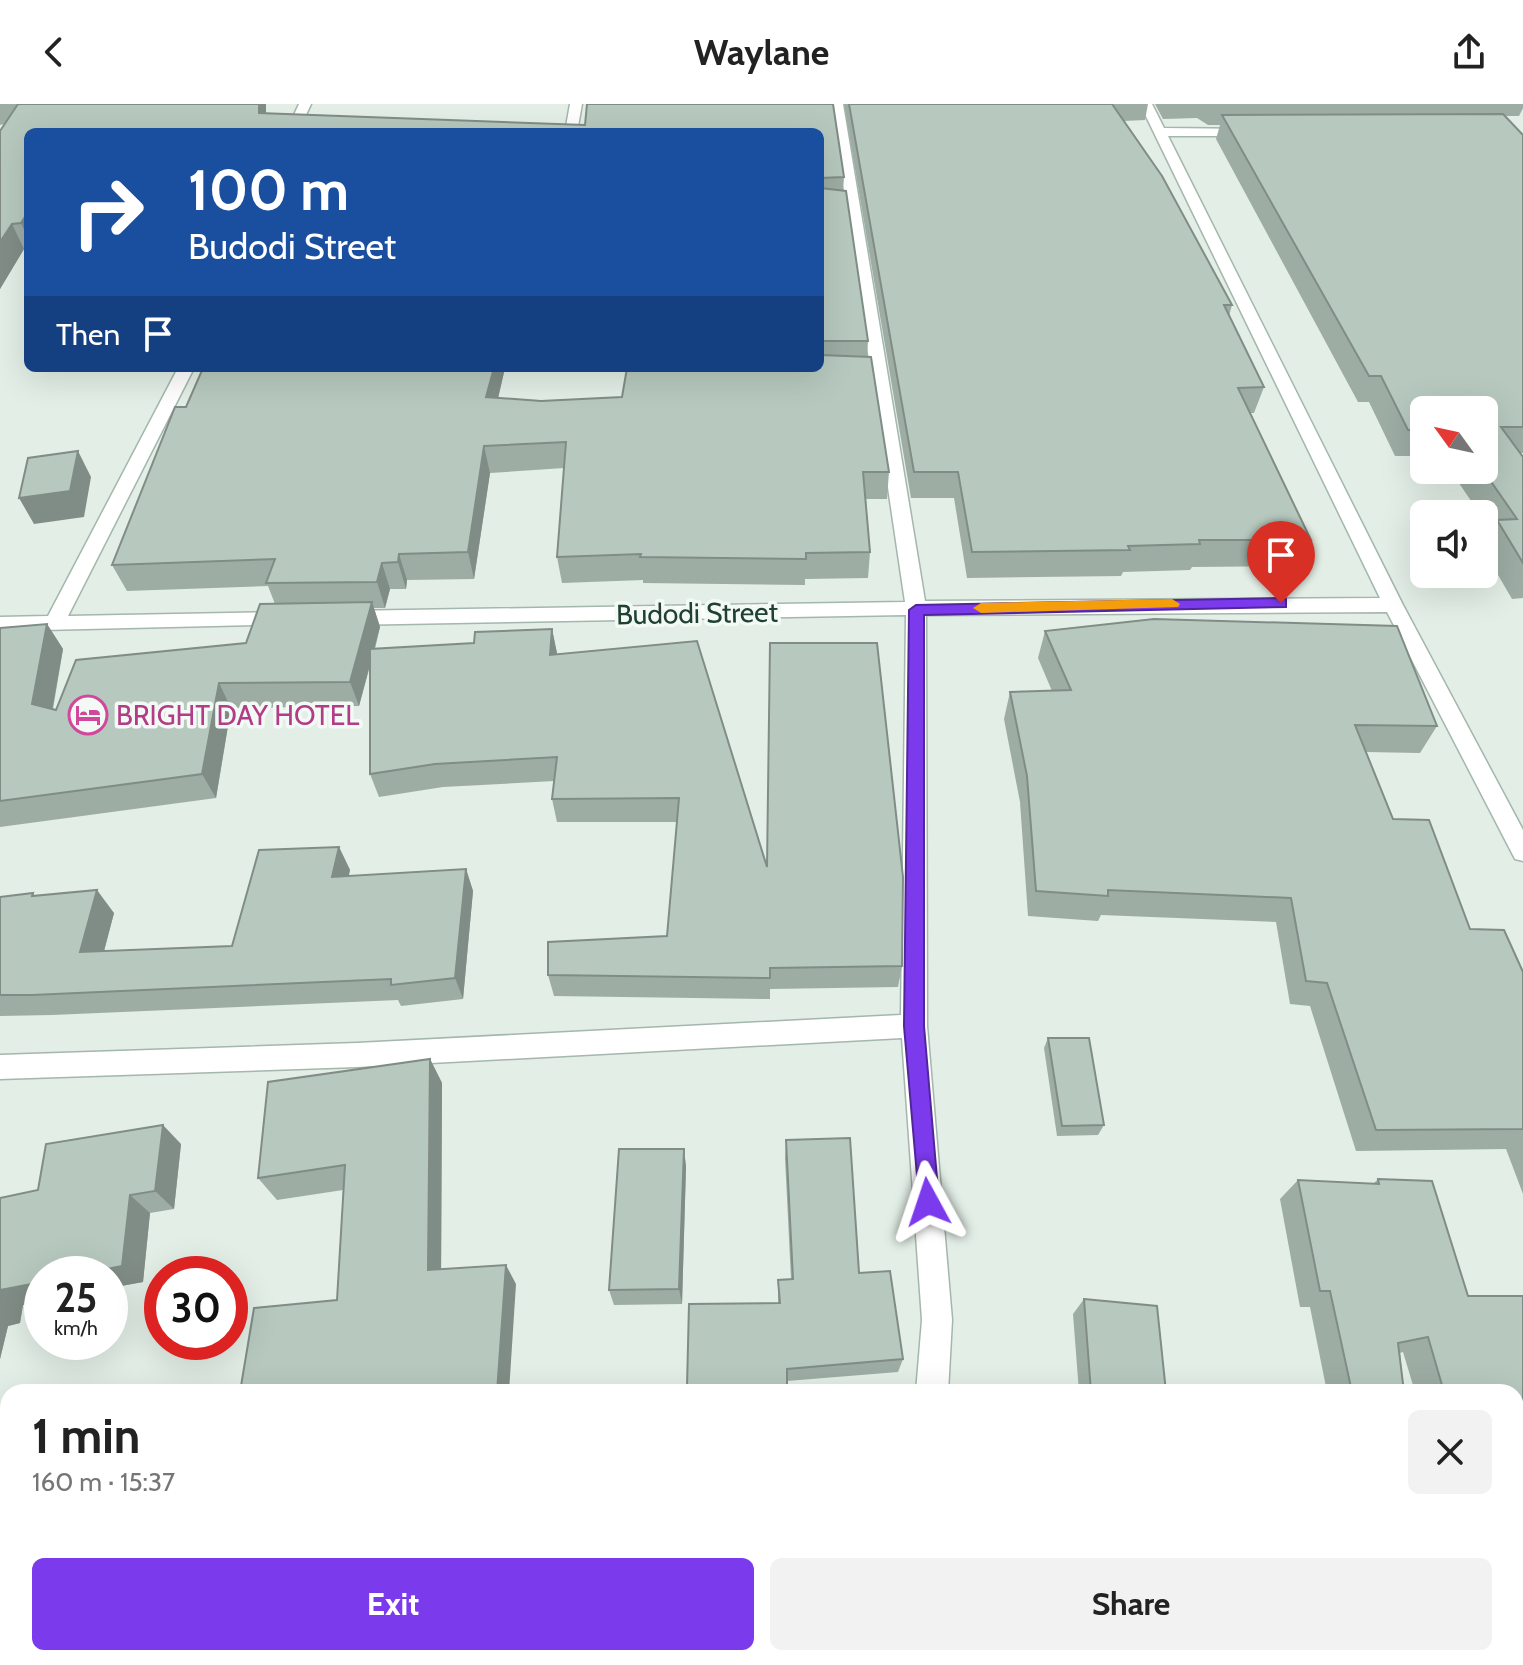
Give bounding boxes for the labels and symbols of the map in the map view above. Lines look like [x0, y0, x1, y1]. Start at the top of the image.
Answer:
north arrow [1410, 396, 1498, 484]
pin [1247, 521, 1315, 603]
street label: Budodi Street [616, 595, 778, 631]
hotel icon: BRIGHT DAY HOTEL [67, 694, 109, 736]
place label: BRIGHT DAY HOTEL [116, 698, 359, 732]
position arrow [886, 1160, 970, 1244]
speed limit sign: 30 [144, 1256, 248, 1360]

